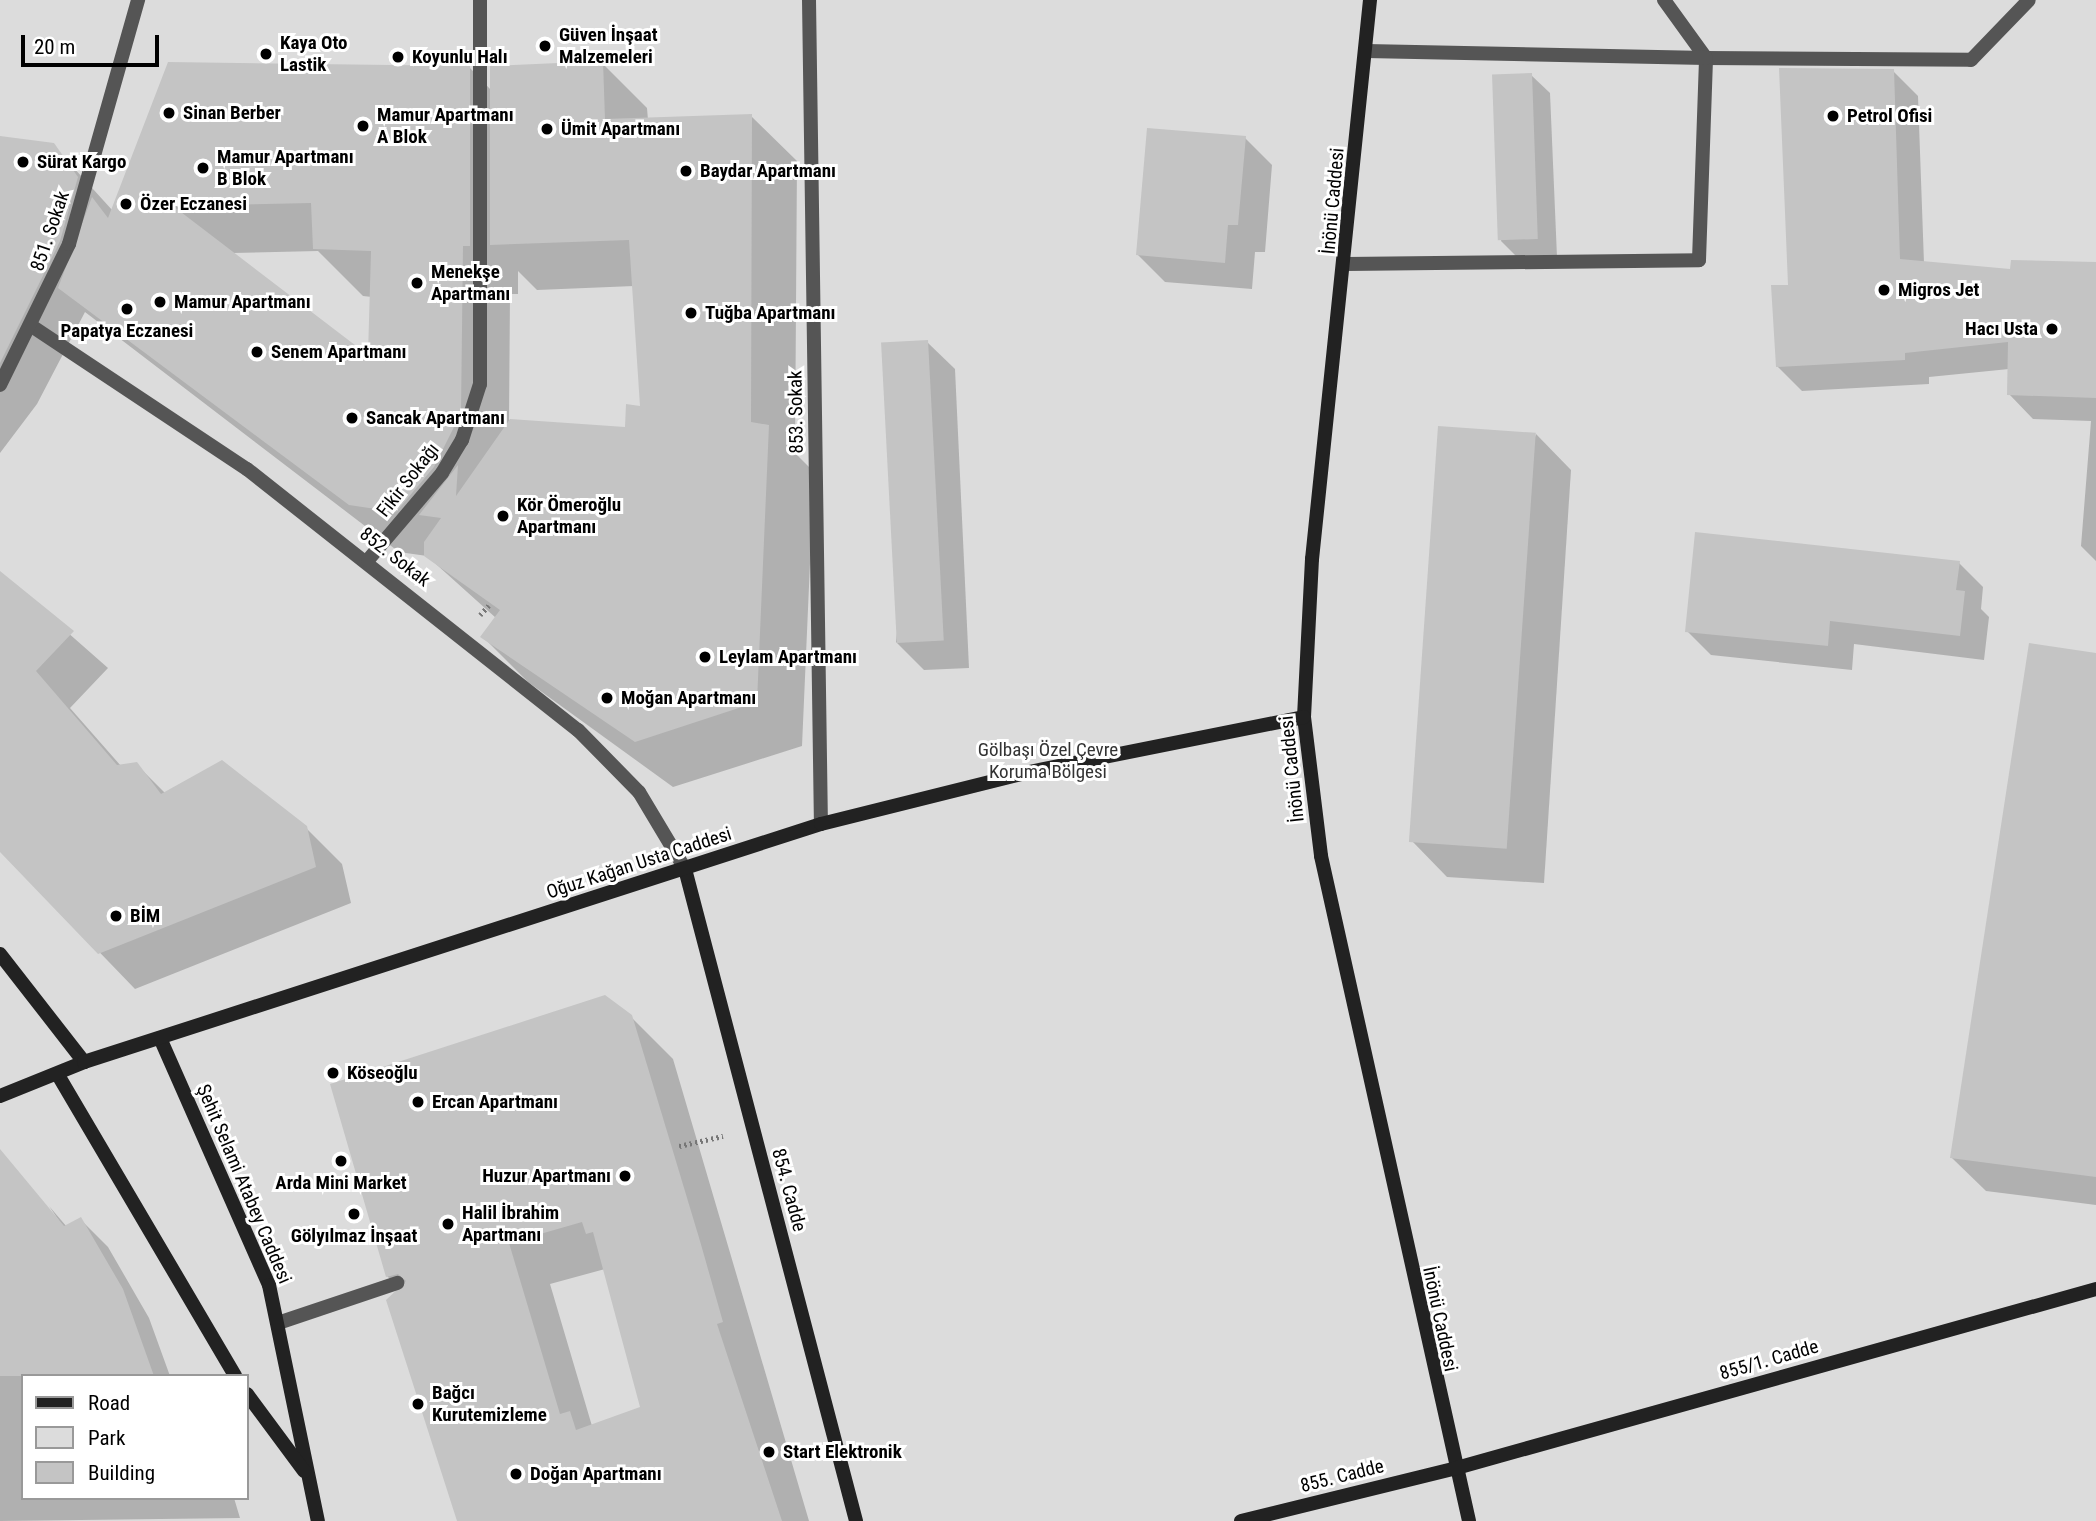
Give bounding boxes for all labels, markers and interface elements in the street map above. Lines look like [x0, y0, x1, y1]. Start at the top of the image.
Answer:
scale bar [24, 21, 163, 65]
place label: Güven İnşaat Malzemeleri [559, 24, 658, 68]
place label: Kaya Oto Lastik [280, 32, 347, 76]
text: 20 m [34, 35, 75, 59]
marker: Güven İnşaat Malzemeleri [537, 38, 553, 54]
marker: Kaya Oto Lastik [258, 46, 274, 62]
place label: Koyunlu Halı [412, 46, 508, 68]
marker: Koyunlu Halı [390, 49, 406, 65]
place label: Sinan Berber [183, 102, 281, 124]
place label: Mamur Apartmanı A Blok [377, 104, 514, 148]
marker: Sinan Berber [161, 105, 177, 121]
place label: Petrol Ofisi [1847, 105, 1932, 127]
marker: Petrol Ofisi [1825, 108, 1841, 124]
marker: Mamur Apartmanı A Blok [355, 118, 371, 134]
place label: Ümit Apartmanı [561, 118, 680, 140]
marker: Ümit Apartmanı [539, 121, 555, 137]
place label: Mamur Apartmanı B Blok [217, 146, 354, 190]
street label: İnönü Caddesi [1317, 147, 1349, 255]
place label: Sürat Kargo [37, 151, 126, 173]
marker: Sürat Kargo [15, 154, 31, 170]
marker: Mamur Apartmanı B Blok [195, 160, 211, 176]
place label: Baydar Apartmanı [700, 160, 836, 182]
marker: Baydar Apartmanı [678, 163, 694, 179]
street label: 851. Sokak [26, 188, 74, 274]
place label: Özer Eczanesi [140, 193, 247, 215]
marker: Özer Eczanesi [118, 196, 134, 212]
place label: Menekşe Apartmanı [431, 261, 510, 305]
marker: Menekşe Apartmanı [409, 275, 425, 291]
place label: Migros Jet [1898, 279, 1979, 301]
marker: Migros Jet [1876, 282, 1892, 298]
place label: Mamur Apartmanı [174, 291, 311, 313]
marker: Mamur Apartmanı [152, 294, 168, 310]
marker: Papatya Eczanesi [119, 301, 135, 317]
place label: Tuğba Apartmanı [705, 302, 836, 324]
marker: Tuğba Apartmanı [683, 305, 699, 321]
place label: Hacı Usta [1965, 318, 2038, 340]
place label: Papatya Eczanesi [61, 320, 193, 342]
marker: Hacı Usta [2044, 321, 2060, 337]
place label: Senem Apartmanı [271, 341, 406, 363]
marker: Senem Apartmanı [249, 344, 265, 360]
street label: 853. Sokak [784, 370, 808, 454]
place label: Sancak Apartmanı [366, 407, 505, 429]
marker: Sancak Apartmanı [344, 410, 360, 426]
street label: Fikir Sokağı [372, 439, 444, 521]
place label: Kör Ömeroğlu Apartmanı [517, 494, 621, 538]
marker: Kör Ömeroğlu Apartmanı [495, 508, 511, 524]
street label: 852. Sokak [355, 522, 435, 592]
place label: Leylam Apartmanı [719, 646, 857, 668]
marker: Leylam Apartmanı [697, 649, 713, 665]
place label: Moğan Apartmanı [621, 687, 756, 709]
marker: Moğan Apartmanı [599, 690, 615, 706]
street label: İnönü Caddesi [1275, 715, 1309, 823]
park label: Gölbaşı Özel Çevre Koruma Bölgesi [978, 739, 1118, 783]
street label: Oğuz Kağan Usta Caddesi [544, 822, 734, 904]
place label: BİM [130, 905, 160, 927]
marker: BİM [108, 908, 124, 924]
place label: Köseoğlu [347, 1062, 418, 1084]
marker: Köseoğlu [325, 1065, 341, 1081]
street label: Şehit Selami Atabey Caddesi [192, 1081, 296, 1287]
place label: Ercan Apartmanı [432, 1091, 558, 1113]
marker: Ercan Apartmanı [410, 1094, 426, 1110]
street label: 854. Cadde [767, 1146, 811, 1234]
marker: Arda Mini Market [333, 1153, 349, 1169]
place label: Huzur Apartmanı [482, 1165, 611, 1187]
marker: Huzur Apartmanı [617, 1168, 633, 1184]
place label: Arda Mini Market [275, 1172, 407, 1194]
place label: Halil İbrahim Apartmanı [462, 1202, 559, 1246]
marker: Gölyılmaz İnşaat [346, 1206, 362, 1222]
marker: Halil İbrahim Apartmanı [440, 1216, 456, 1232]
place label: Gölyılmaz İnşaat [291, 1225, 417, 1247]
street label: İnönü Caddesi [1418, 1264, 1462, 1374]
street label: 855/1. Cadde [1717, 1335, 1821, 1385]
legend [21, 1374, 248, 1500]
place label: Bağcı Kurutemizleme [432, 1382, 547, 1426]
text: Road [88, 1391, 130, 1415]
marker: Bağcı Kurutemizleme [410, 1396, 426, 1412]
text: Park [88, 1426, 125, 1450]
place label: Start Elektronik [783, 1441, 902, 1463]
marker: Start Elektronik [761, 1444, 777, 1460]
street label: 855. Cadde [1298, 1455, 1386, 1497]
text: Building [88, 1461, 155, 1485]
place label: Doğan Apartmanı [530, 1463, 662, 1485]
marker: Doğan Apartmanı [508, 1466, 524, 1482]

